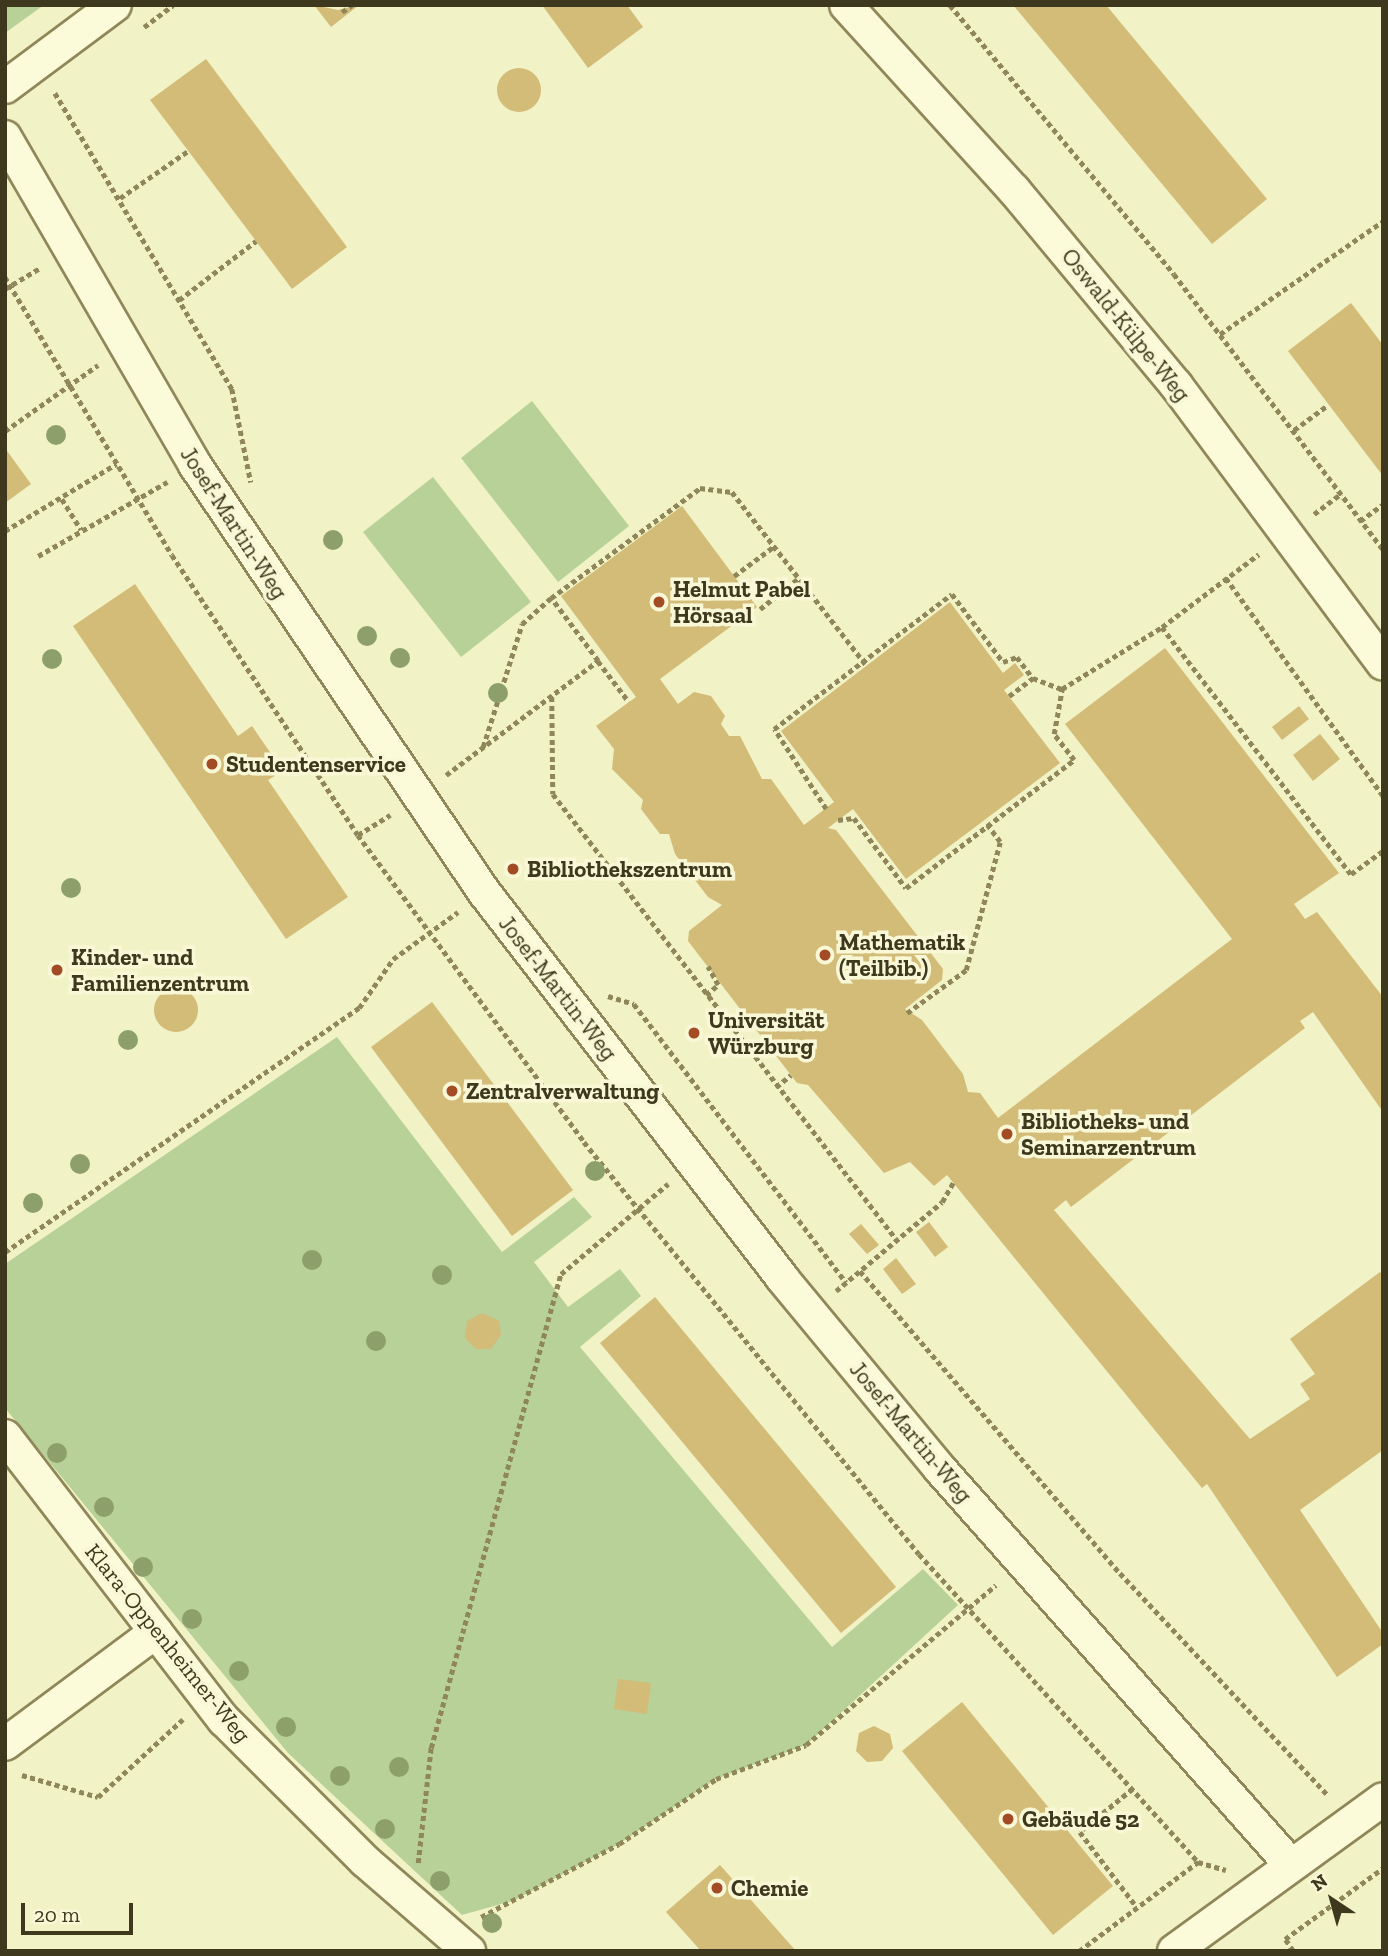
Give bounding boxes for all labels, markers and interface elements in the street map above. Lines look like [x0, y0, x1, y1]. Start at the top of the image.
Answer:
street label: Oswald-Külpe-Weg [1056, 243, 1196, 407]
street label: Josef-Martin-Weg [174, 442, 294, 604]
place label: Helmut Pabel Hörsaal [673, 575, 810, 629]
marker: Helmut Pabel Hörsaal [651, 594, 667, 610]
place label: Studentenservice [226, 750, 406, 778]
marker: Studentenservice [204, 756, 220, 772]
place label: Bibliothekszentrum [527, 855, 732, 883]
marker: Bibliothekszentrum [505, 861, 521, 877]
street label: Josef-Martin-Weg [493, 910, 623, 1066]
place label: Mathematik (Teilbib.) [839, 928, 965, 982]
place label: Kinder- und Familienzentrum [71, 943, 249, 997]
marker: Mathematik (Teilbib.) [817, 947, 833, 963]
marker: Kinder- und Familienzentrum [49, 962, 65, 978]
place label: Universität Würzburg [708, 1006, 824, 1060]
marker: Universität Würzburg [686, 1025, 702, 1041]
place label: Zentralverwaltung [466, 1077, 659, 1105]
marker: Zentralverwaltung [444, 1083, 460, 1099]
place label: Bibliotheks- und Seminarzentrum [1021, 1107, 1196, 1161]
marker: Bibliotheks- und Seminarzentrum [999, 1126, 1015, 1142]
street label: Josef-Martin-Weg [844, 1356, 978, 1508]
street label: Klara-Oppenheimer-Weg [79, 1538, 257, 1748]
place label: Gebäude 52 [1022, 1805, 1139, 1833]
marker: Gebäude 52 [1000, 1811, 1016, 1827]
north arrow [1297, 1865, 1367, 1935]
text: N [1307, 1869, 1332, 1896]
place label: Chemie [731, 1874, 808, 1902]
marker: Chemie [709, 1880, 725, 1896]
scale bar [24, 1890, 136, 1934]
text: 20 m [34, 1902, 80, 1927]

